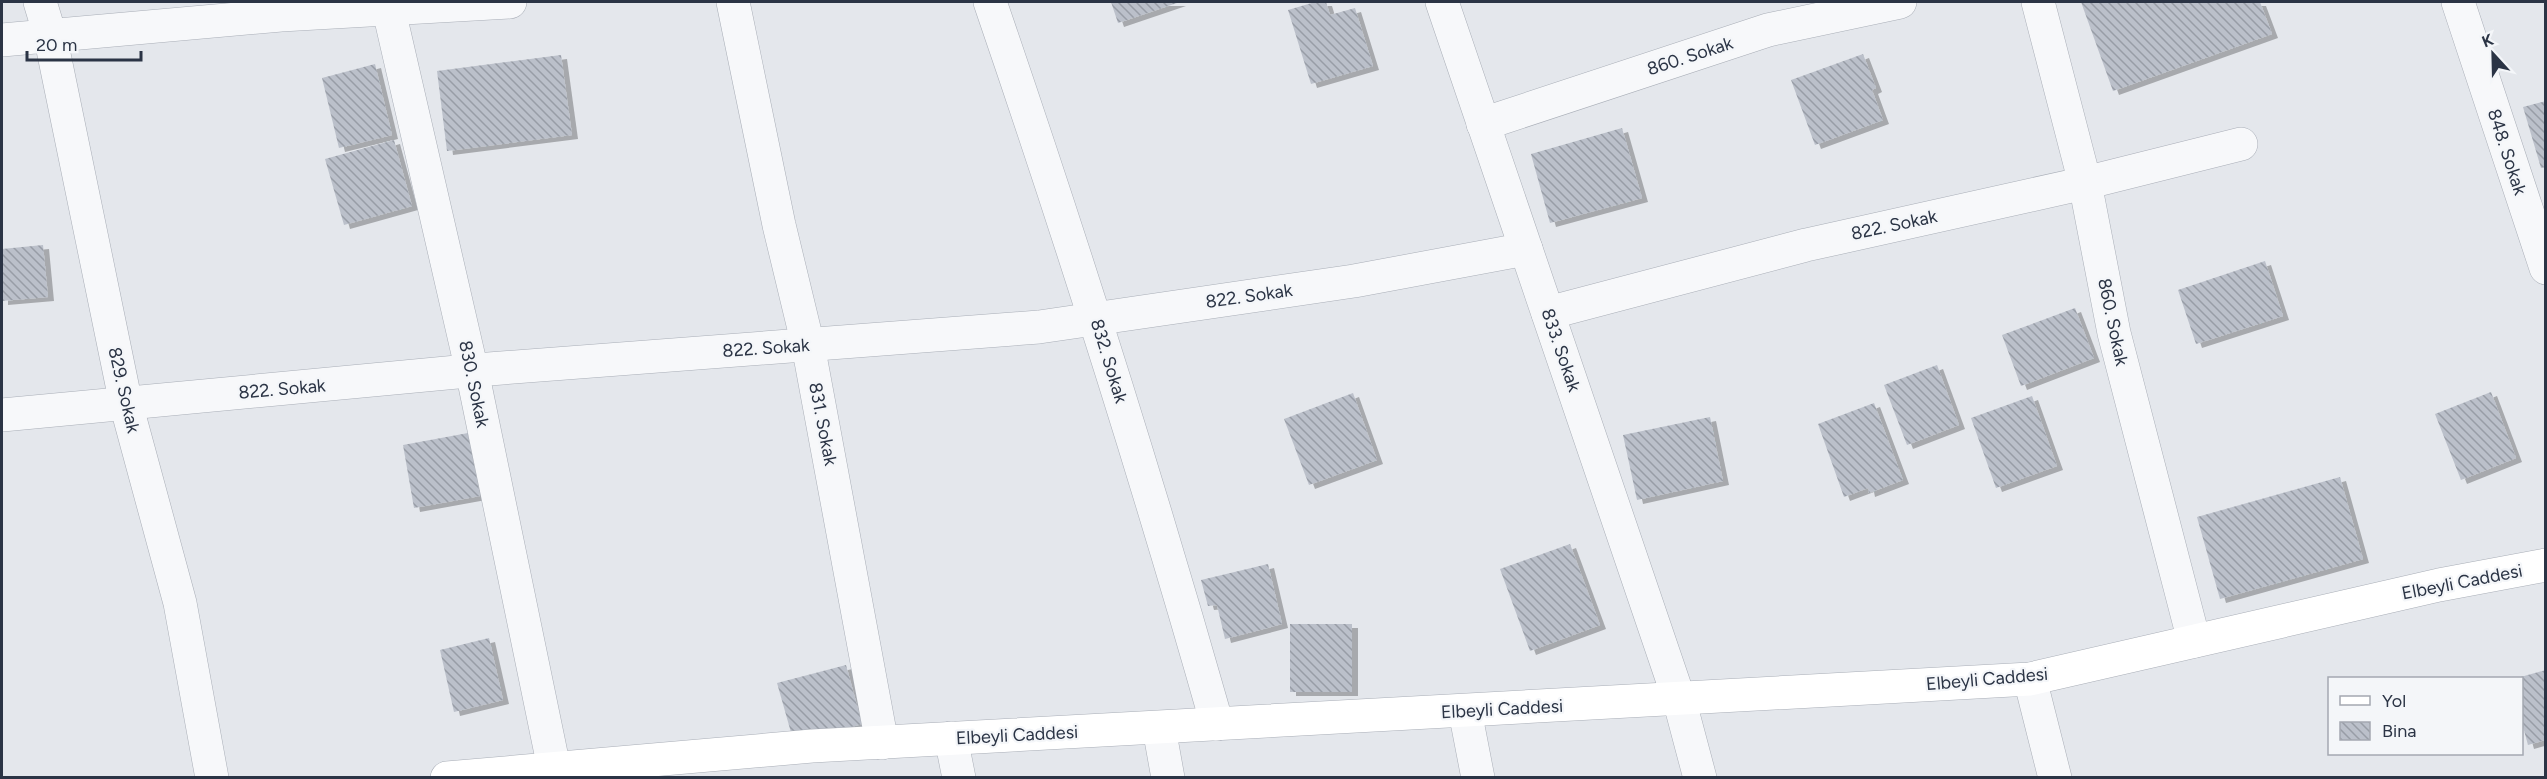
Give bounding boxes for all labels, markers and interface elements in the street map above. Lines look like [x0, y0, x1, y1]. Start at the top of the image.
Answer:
scale bar [27, 24, 141, 62]
north arrow [2463, 24, 2523, 84]
text: K [2479, 30, 2496, 51]
street label: 860. Sokak [1644, 32, 1736, 80]
text: 20 m [36, 34, 77, 56]
street label: 848. Sokak [2483, 106, 2531, 198]
street label: 822. Sokak [1849, 205, 1939, 245]
street label: 860. Sokak [2093, 276, 2133, 368]
street label: 822. Sokak [1204, 279, 1294, 313]
street label: 833. Sokak [1536, 305, 1586, 395]
street label: 832. Sokak [1086, 316, 1132, 406]
street label: 822. Sokak [722, 334, 811, 362]
street label: 830. Sokak [454, 338, 494, 430]
street label: 829. Sokak [103, 345, 145, 435]
street label: 822. Sokak [238, 374, 327, 404]
street label: 831. Sokak [804, 380, 842, 468]
street label: Elbeyli Caddesi [2400, 560, 2524, 604]
street label: Elbeyli Caddesi [1925, 663, 2049, 695]
legend [2328, 677, 2523, 755]
text: Yol [2382, 690, 2406, 712]
street label: Elbeyli Caddesi [1440, 695, 1564, 723]
text: Bina [2382, 720, 2416, 742]
street label: Elbeyli Caddesi [955, 721, 1079, 749]

